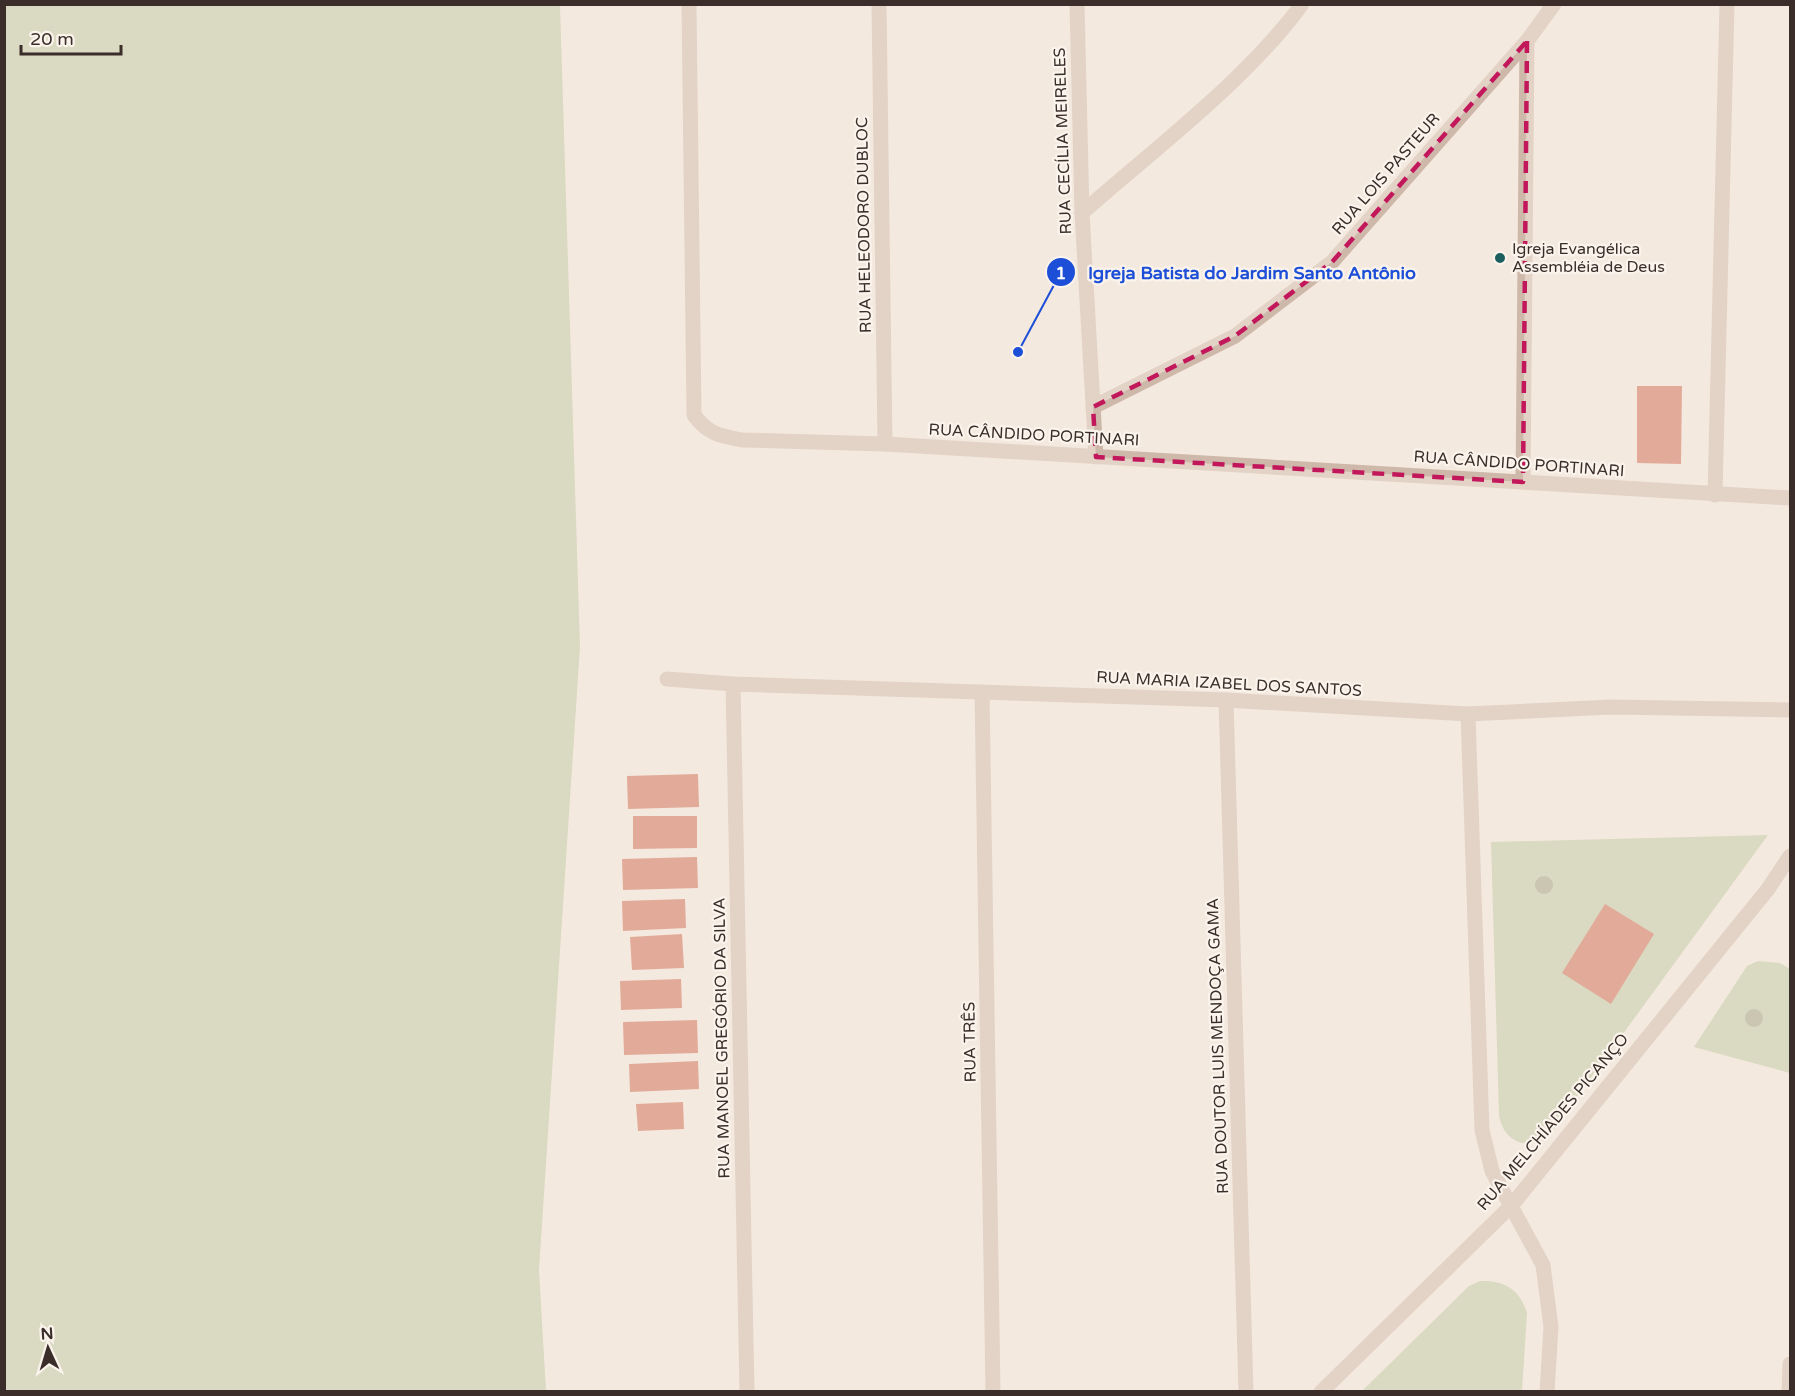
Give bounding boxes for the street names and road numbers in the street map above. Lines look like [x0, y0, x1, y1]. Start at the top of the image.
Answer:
street label: RUA CECÍLIA MEIRELES [1050, 47, 1076, 235]
street label: RUA LOIS PASTEUR [1328, 109, 1444, 239]
street label: RUA HELEODORO DUBLOC [852, 117, 876, 333]
street label: RUA CÂNDIDO PORTINARI [928, 419, 1140, 451]
street label: RUA CÂNDIDO PORTINARI [1413, 447, 1625, 481]
street label: RUA MARIA IZABEL DOS SANTOS [1096, 667, 1362, 701]
street label: RUA MANOEL GREGÓRIO DA SILVA [710, 897, 734, 1179]
street label: RUA DOUTOR LUIS MENDOÇA GAMA [1203, 898, 1233, 1194]
street label: RUA TRÊS [959, 1001, 981, 1082]
street label: RUA MELCHÍADES PICANÇO [1473, 1029, 1633, 1215]

